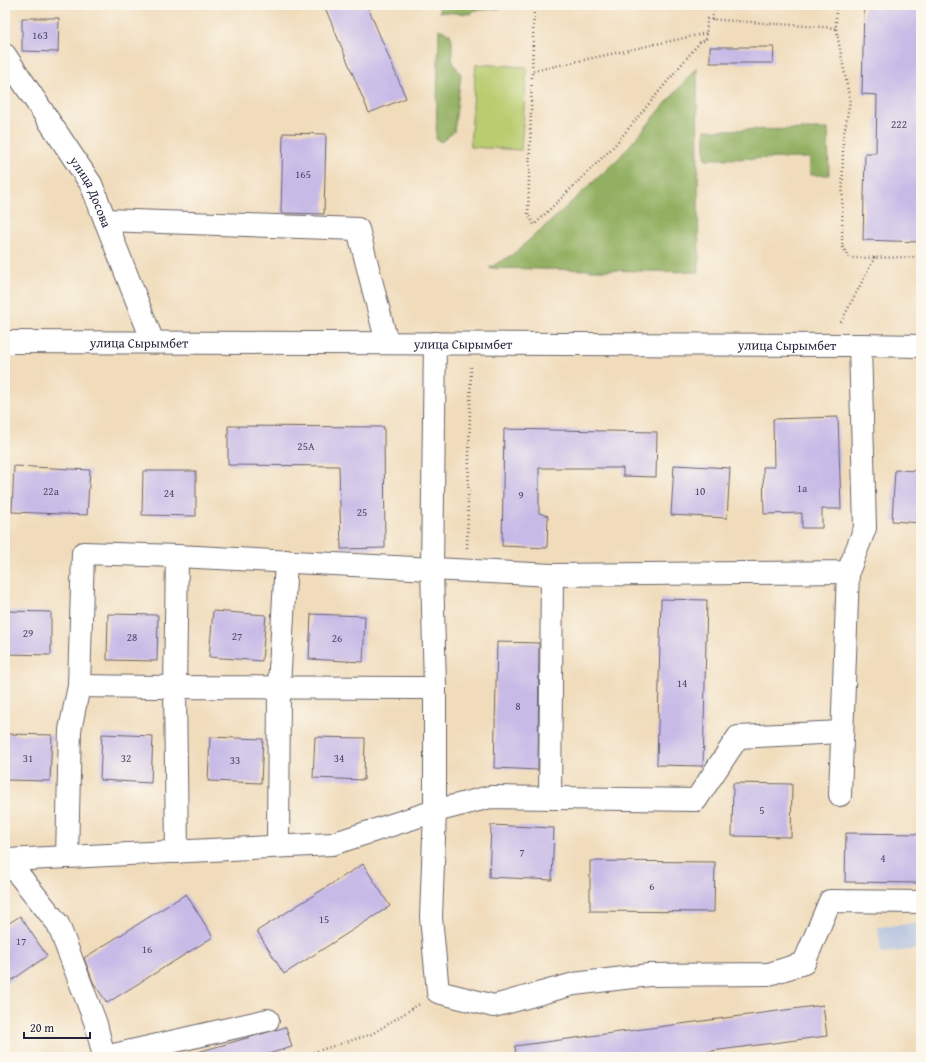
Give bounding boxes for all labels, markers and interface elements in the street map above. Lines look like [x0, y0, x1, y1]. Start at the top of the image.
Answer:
house number: 163 [32, 27, 48, 43]
house number: 222 [891, 116, 907, 132]
street label: улица Досова [65, 151, 117, 231]
house number: 165 [295, 166, 311, 182]
street label: улица Сырымбет [89, 333, 189, 352]
street label: улица Сырымбет [413, 334, 513, 353]
street label: улица Сырымбет [737, 335, 837, 354]
house number: 25А [297, 438, 315, 454]
house number: 1а [797, 480, 808, 496]
house number: 22а [43, 483, 60, 499]
house number: 10 [695, 483, 705, 499]
house number: 24 [164, 485, 174, 501]
house number: 9 [518, 487, 524, 503]
house number: 25 [357, 504, 367, 520]
house number: 29 [23, 625, 33, 641]
house number: 27 [232, 628, 242, 644]
house number: 28 [127, 629, 137, 645]
house number: 26 [332, 630, 342, 646]
house number: 14 [677, 675, 687, 691]
house number: 8 [515, 698, 521, 714]
house number: 31 [23, 750, 33, 766]
house number: 32 [121, 750, 131, 766]
house number: 34 [334, 750, 344, 766]
house number: 33 [230, 752, 240, 768]
house number: 5 [759, 802, 765, 818]
house number: 7 [519, 844, 525, 860]
house number: 4 [880, 850, 886, 866]
house number: 6 [649, 878, 655, 894]
house number: 15 [319, 911, 329, 927]
house number: 17 [16, 933, 26, 949]
house number: 16 [142, 941, 152, 957]
scale bar [24, 1014, 90, 1040]
text: 20 m [30, 1019, 54, 1036]

